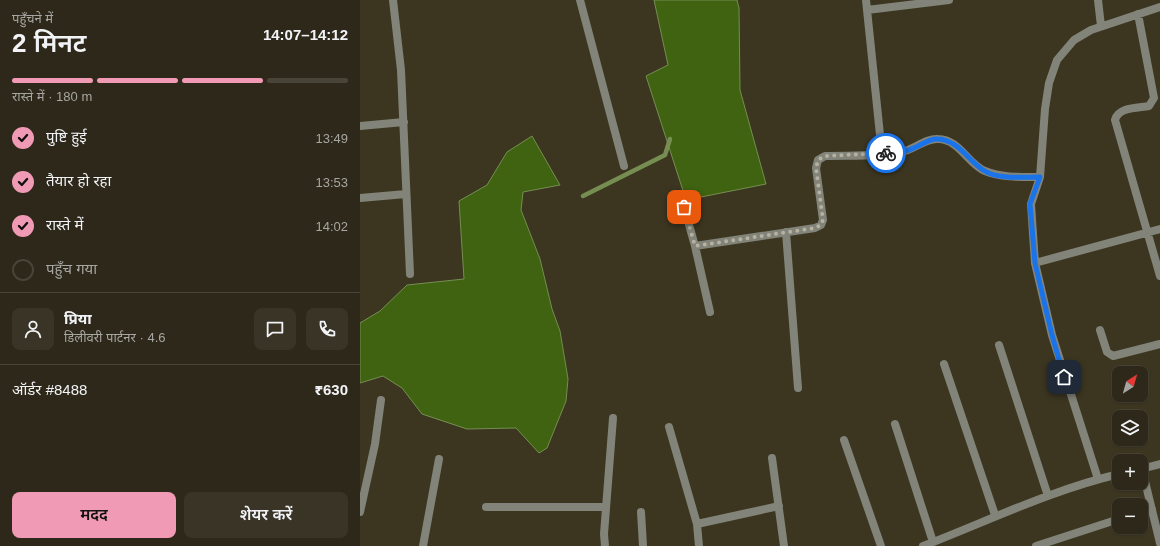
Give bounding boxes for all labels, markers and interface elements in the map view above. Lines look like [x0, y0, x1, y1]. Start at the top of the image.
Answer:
text: पहुँचने में [12, 11, 53, 26]
text: 14:07–14:12 [263, 26, 348, 43]
text: 2 मिनट [12, 28, 86, 58]
text: रास्ते में · 180 m [12, 89, 92, 104]
icon: check [12, 127, 34, 149]
text: पुष्टि हुई [46, 128, 87, 145]
text: 13:49 [315, 131, 348, 146]
courier [866, 133, 906, 173]
icon: bike [875, 142, 897, 164]
icon: check [12, 171, 34, 193]
text: तैयार हो रहा [46, 172, 111, 189]
text: 13:53 [315, 175, 348, 190]
pin [667, 190, 701, 224]
icon: bag [673, 196, 695, 218]
icon: check [12, 215, 34, 237]
text: रास्ते में [46, 216, 84, 233]
text: 14:02 [315, 219, 348, 234]
text: पहुँच गया [46, 260, 97, 277]
button: person [12, 308, 54, 350]
button: chat [254, 308, 296, 350]
button: phone [306, 308, 348, 350]
text: प्रिया [64, 310, 92, 327]
text: डिलीवरी पार्टनर · 4.6 [64, 330, 166, 345]
pin [1047, 360, 1081, 394]
icon: home [1053, 366, 1075, 388]
north arrow [1112, 366, 1148, 402]
map controls [1112, 366, 1148, 534]
text: ऑर्डर #8488 [12, 381, 87, 398]
text: ₹630 [314, 381, 348, 398]
button: layers [1112, 410, 1148, 446]
button: + [1112, 454, 1148, 490]
button: मदद [12, 492, 176, 538]
button: शेयर करें [184, 492, 348, 538]
button: − [1112, 498, 1148, 534]

